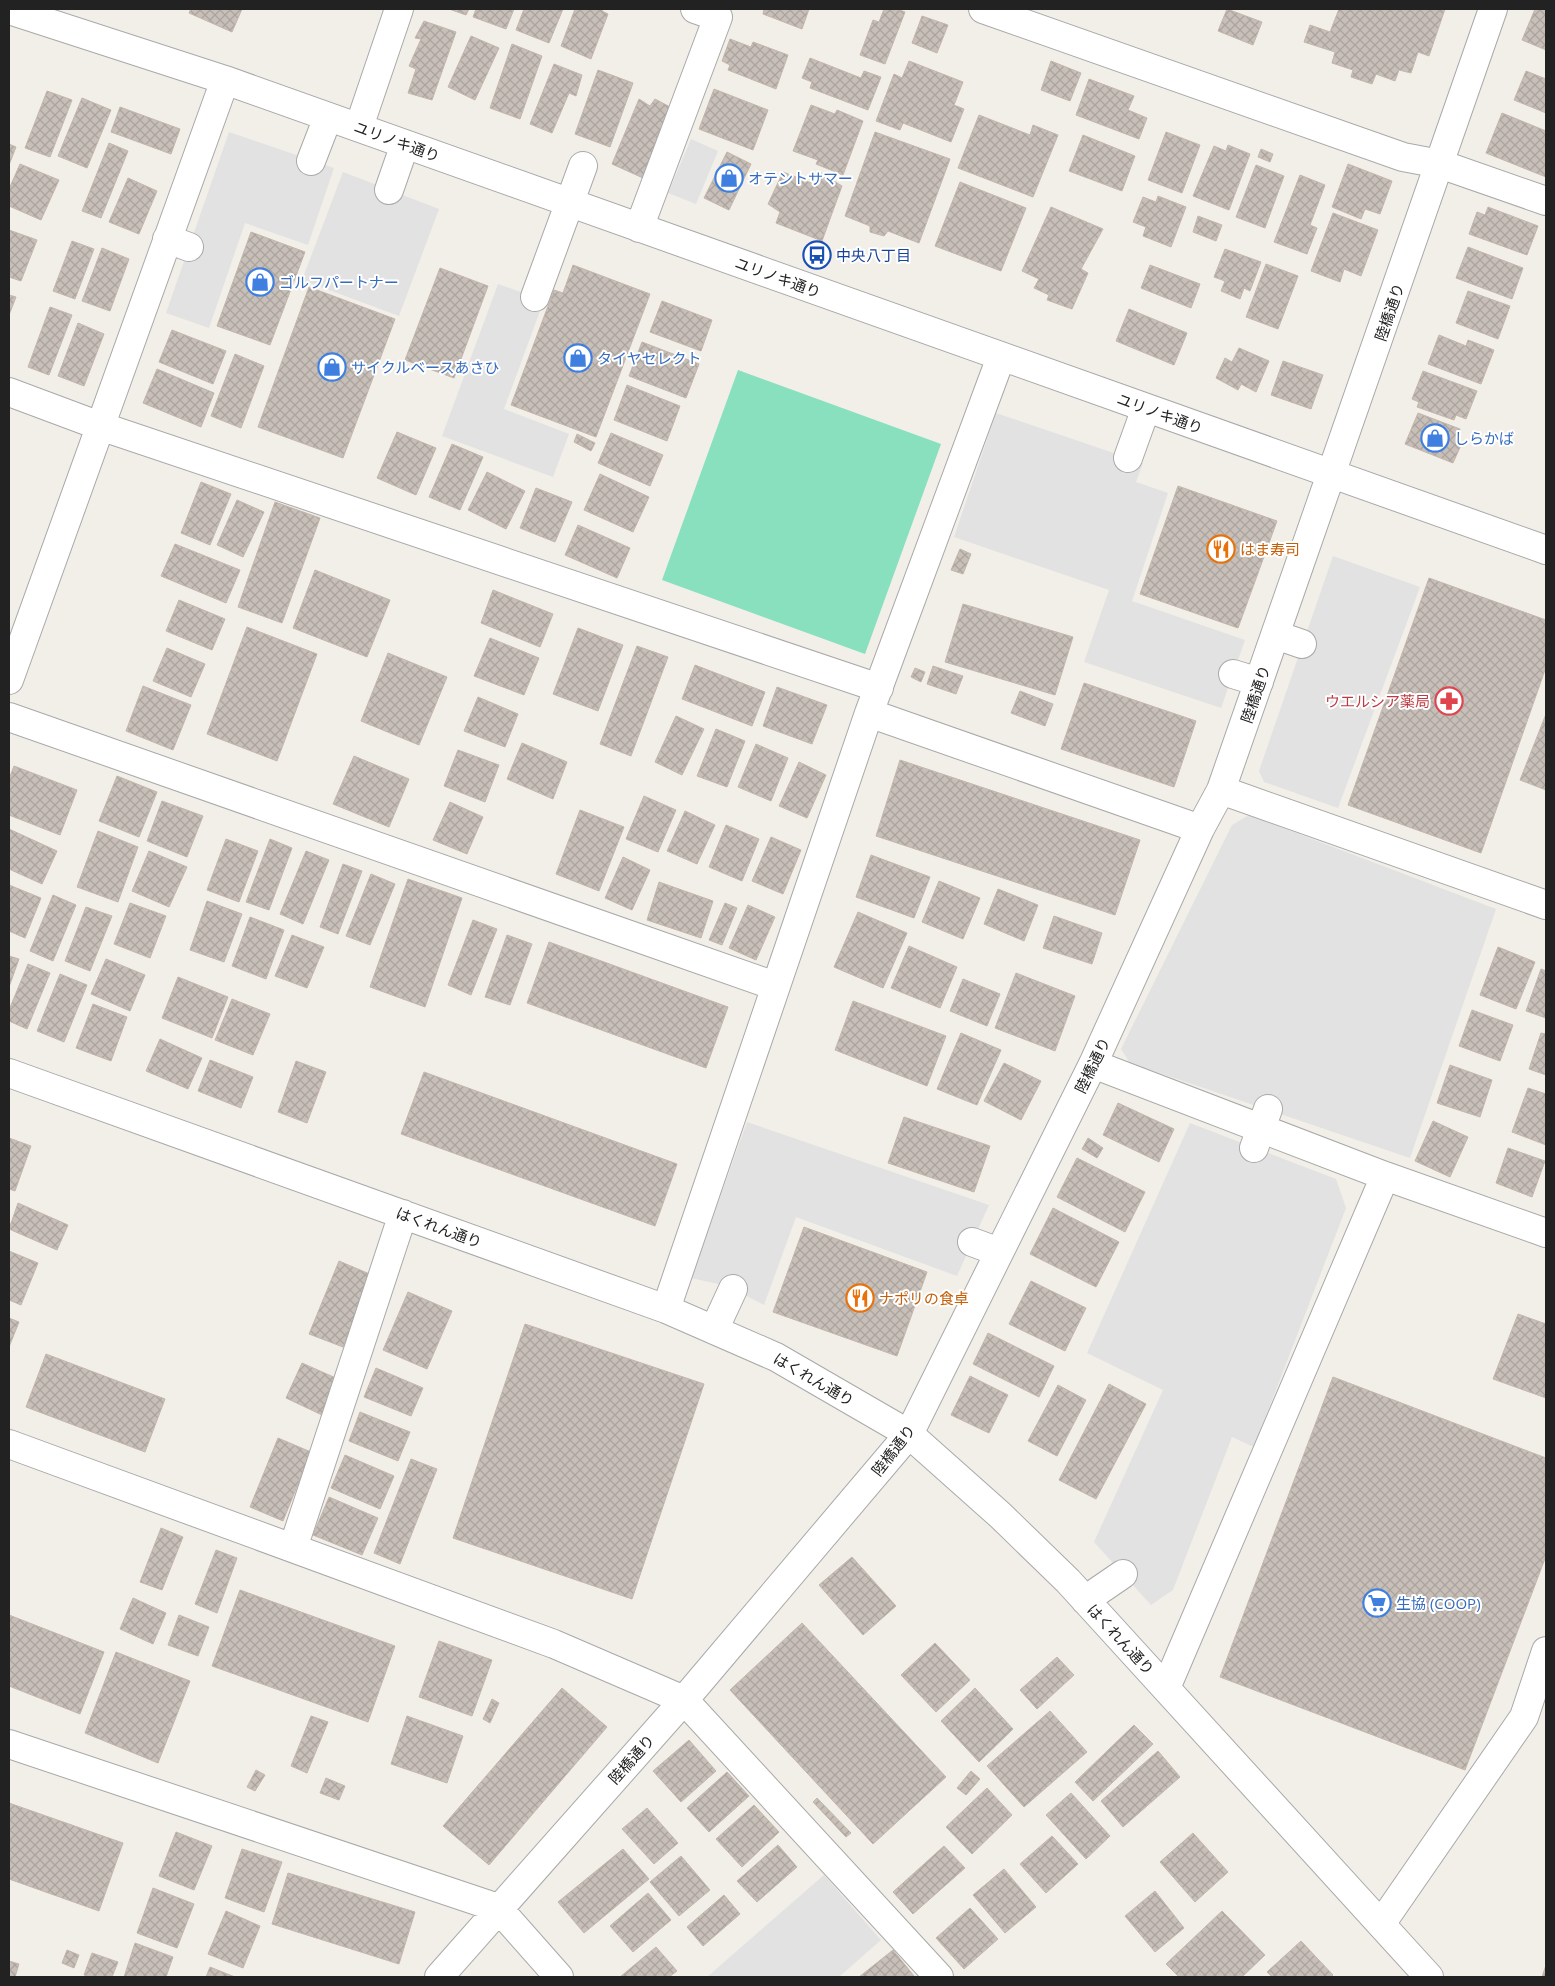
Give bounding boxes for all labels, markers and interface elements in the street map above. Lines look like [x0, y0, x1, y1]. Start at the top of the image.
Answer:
street label: ユリノキ通り [351, 116, 443, 166]
shop icon: オテントサマー [714, 163, 744, 193]
place label: オテントサマー [748, 168, 853, 188]
bus stop icon: 中央八丁目 [802, 240, 832, 270]
place label: 中央八丁目 [836, 245, 911, 265]
street label: ユリノキ通り [732, 252, 824, 302]
shop icon: ゴルフパートナー [245, 267, 275, 297]
place label: ゴルフパートナー [279, 272, 399, 292]
street label: 陸橋通り [1370, 280, 1408, 344]
shop icon: タイヤセレクト [563, 343, 593, 373]
place label: タイヤセレクト [597, 348, 702, 368]
shop icon: サイクルベースあさひ [317, 352, 347, 382]
place label: サイクルベースあさひ [351, 357, 500, 377]
street label: ユリノキ通り [1114, 388, 1206, 438]
shop icon: しらかば [1420, 423, 1450, 453]
place label: しらかば [1454, 428, 1514, 448]
restaurant icon: はま寿司 [1206, 534, 1236, 564]
place label: はま寿司 [1240, 539, 1300, 559]
street label: 陸橋通り [1236, 662, 1274, 726]
pharmacy icon: ウエルシア薬局 [1434, 686, 1464, 716]
place label: ウエルシア薬局 [1325, 691, 1430, 711]
street label: 陸橋通り [1070, 1034, 1114, 1096]
street label: はくれん通り [393, 1202, 485, 1252]
restaurant icon: ナポリの食卓 [845, 1283, 875, 1313]
place label: ナポリの食卓 [879, 1288, 969, 1308]
street label: はくれん通り [770, 1348, 858, 1410]
street label: 陸橋通り [867, 1420, 919, 1480]
supermarket icon: 生協 (COOP) [1362, 1588, 1392, 1618]
place label: 生協 (COOP) [1396, 1593, 1481, 1613]
street label: はくれん通り [1083, 1599, 1159, 1679]
street label: 陸橋通り [603, 1730, 659, 1788]

